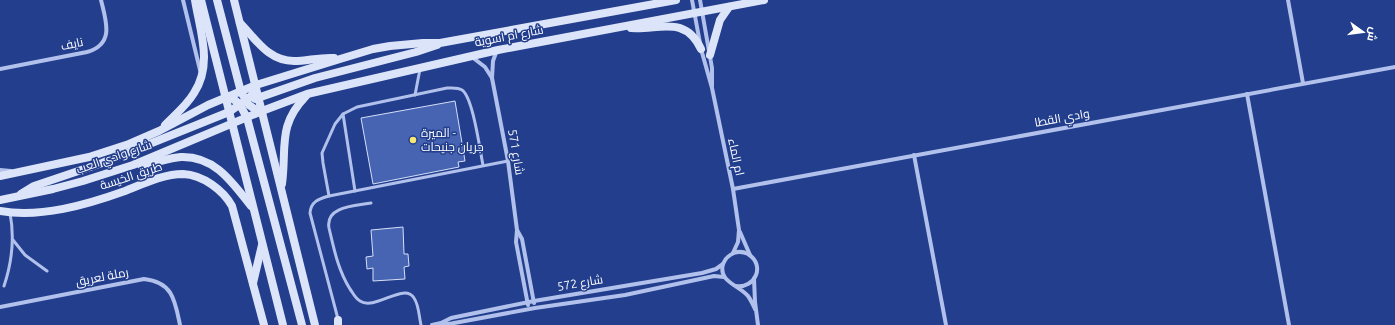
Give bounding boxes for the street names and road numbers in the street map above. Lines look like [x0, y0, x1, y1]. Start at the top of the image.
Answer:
street label: شارع ام اسوية [473, 22, 545, 51]
street label: نايف [59, 35, 85, 53]
street label: وادي القطا [1033, 106, 1091, 133]
street label: شارع 571 [504, 128, 527, 176]
street label: شارع وادي العب [74, 137, 155, 179]
street label: ام الماء [724, 137, 747, 177]
street label: طريق الخيسة [98, 159, 164, 193]
street label: رملة لعريق [74, 265, 130, 289]
street label: شارع 572 [556, 272, 604, 295]

